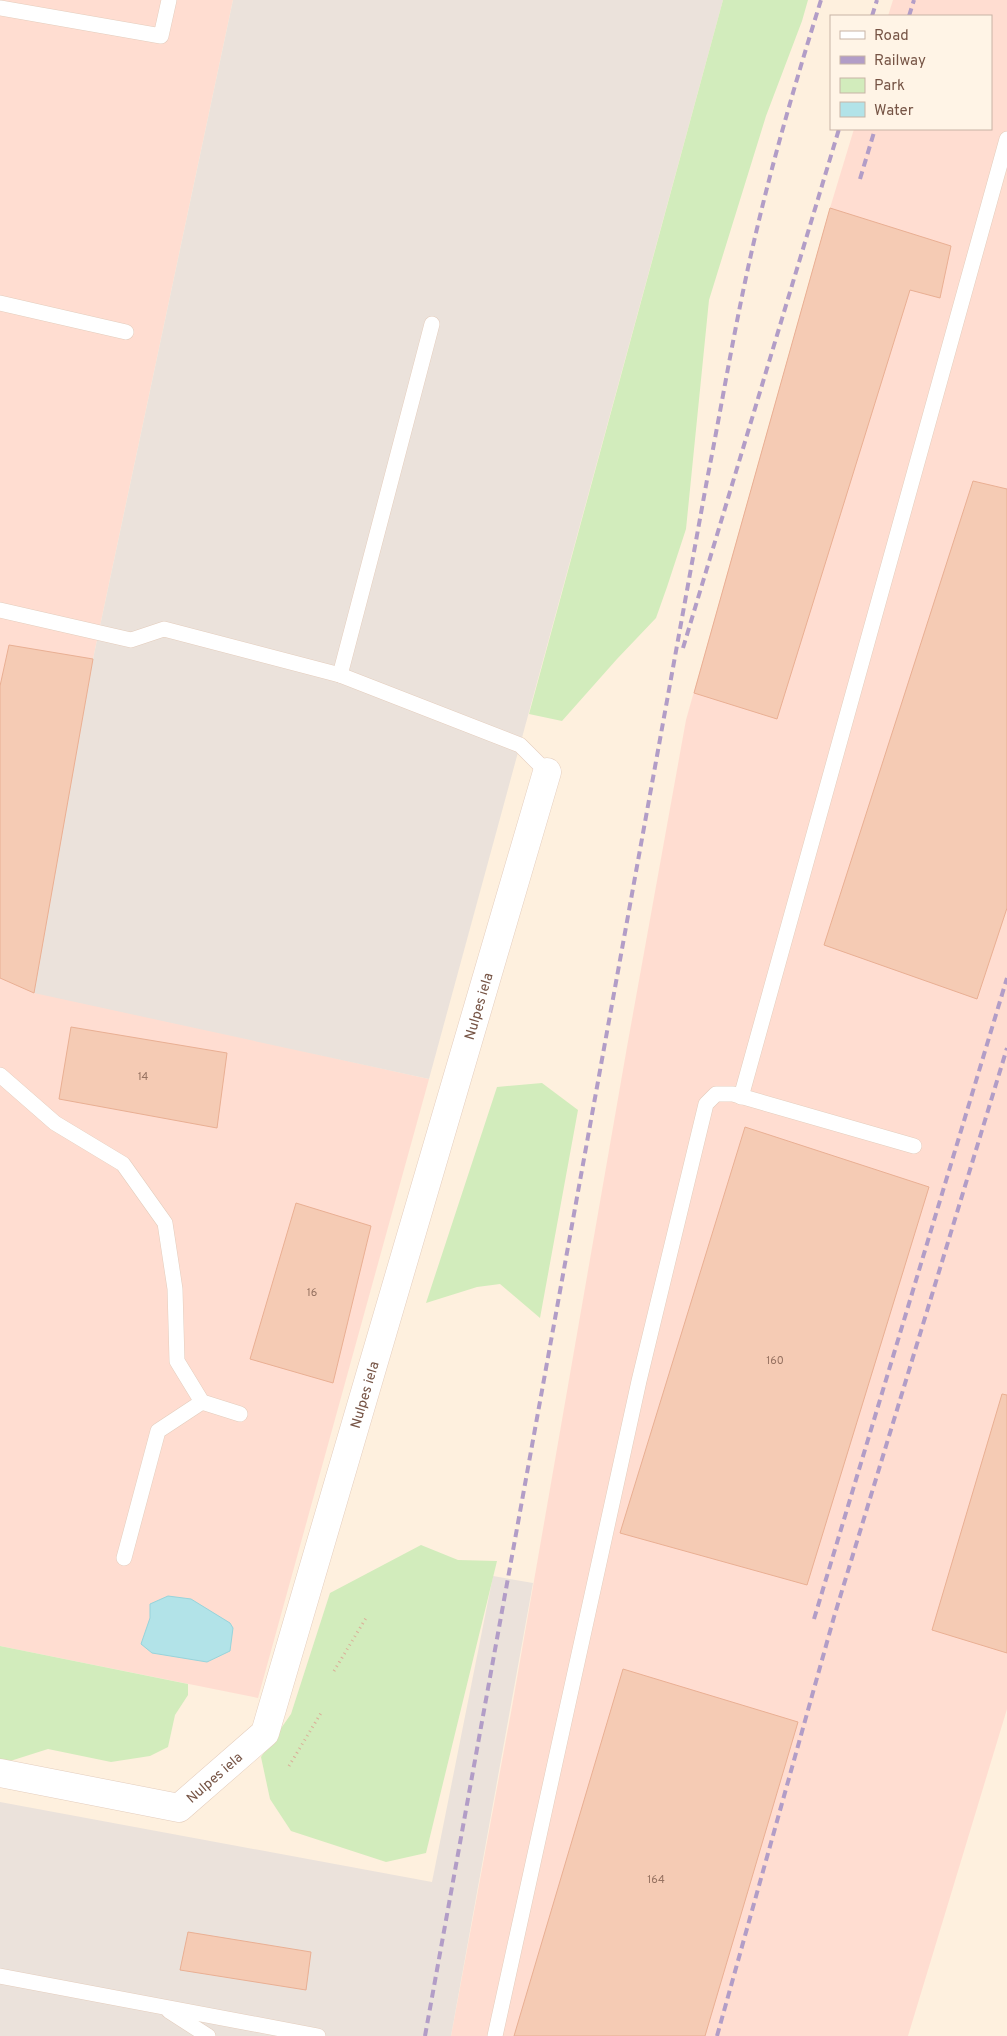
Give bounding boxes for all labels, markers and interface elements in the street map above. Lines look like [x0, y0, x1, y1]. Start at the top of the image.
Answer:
legend [830, 15, 992, 130]
text: Road [874, 27, 909, 46]
text: Railway [874, 52, 926, 71]
text: Park [874, 77, 905, 96]
text: Water [874, 102, 914, 121]
street label: Nulpes iela [462, 971, 498, 1042]
house number: 14 [138, 1070, 149, 1084]
house number: 16 [307, 1286, 317, 1300]
house number: 160 [766, 1354, 784, 1368]
street label: Nulpes iela [348, 1360, 384, 1431]
street label: Nulpes iela [184, 1749, 247, 1808]
house number: 164 [647, 1873, 665, 1887]

